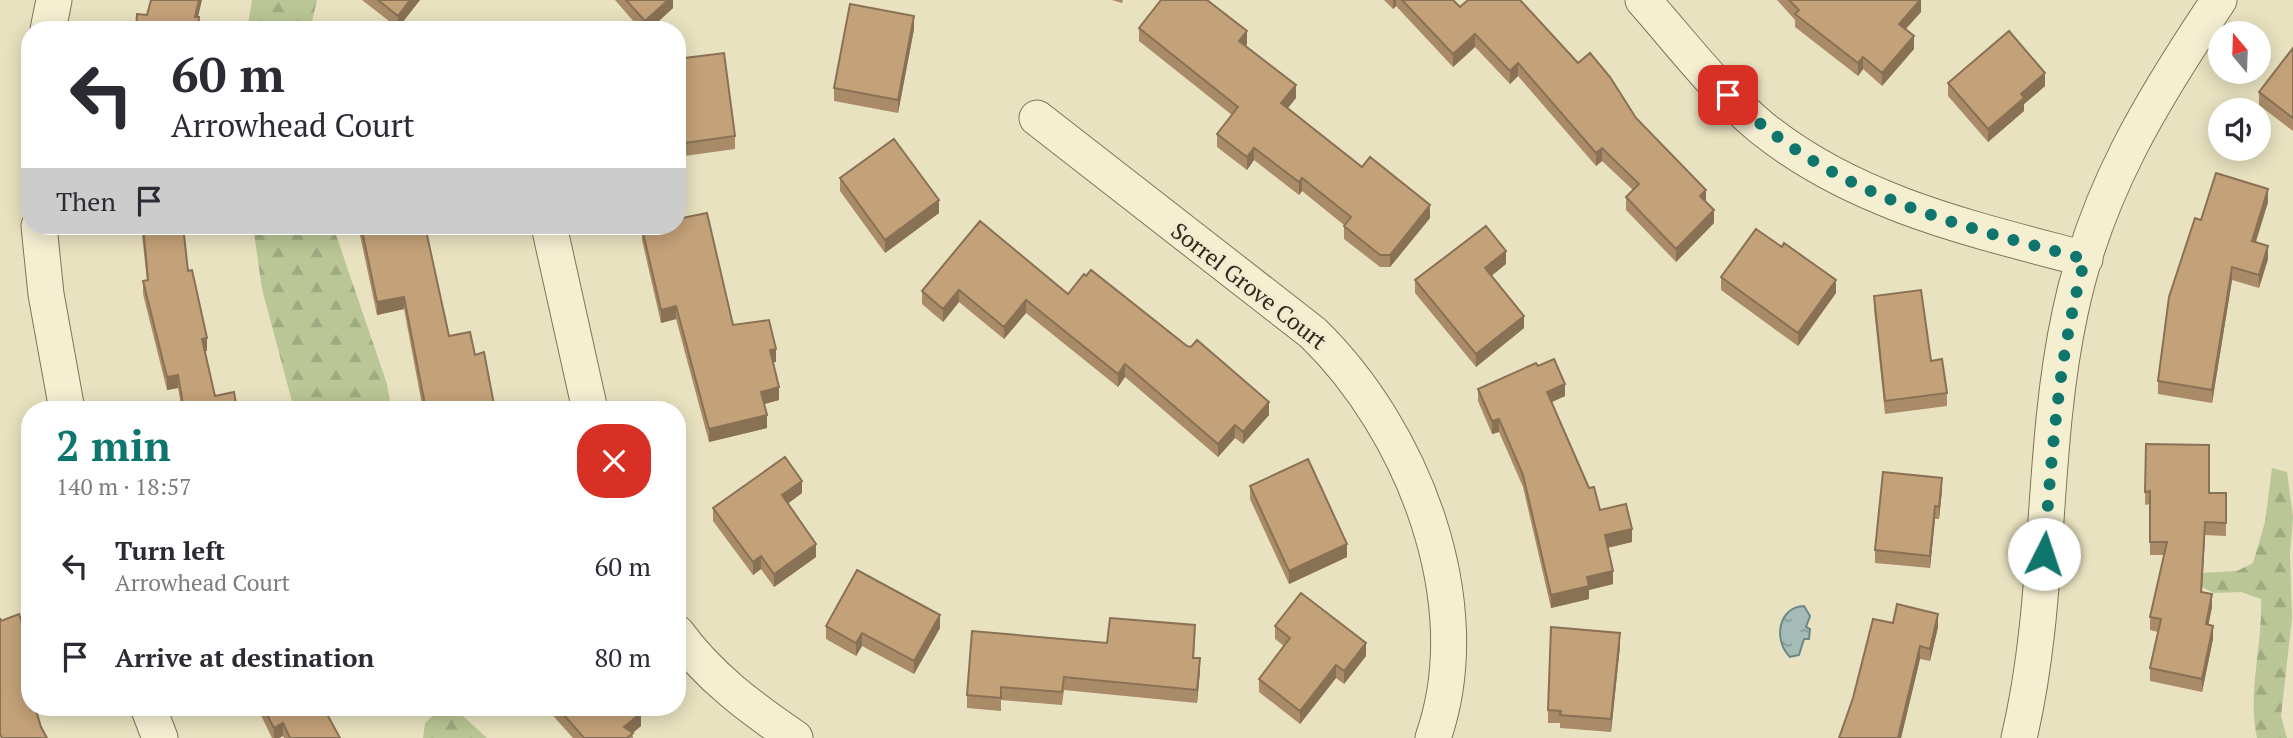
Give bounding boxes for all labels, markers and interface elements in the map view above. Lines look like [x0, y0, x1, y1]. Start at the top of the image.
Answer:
north arrow [2208, 21, 2272, 84]
map controls [2208, 21, 2271, 161]
text: 60 m [171, 41, 285, 106]
icon: left [56, 49, 147, 140]
pin [1698, 65, 1758, 125]
icon: arrive [1709, 76, 1747, 114]
button: sound [2208, 98, 2271, 161]
text: Arrowhead Court [171, 104, 415, 146]
icon: arrive [130, 182, 168, 220]
text: Then [56, 184, 116, 218]
street label: Sorrel Grove Court [1165, 215, 1334, 356]
text: 2 min [56, 417, 171, 473]
button: close [577, 424, 651, 498]
text: 140 m · 18:57 [56, 471, 191, 502]
position arrow [2007, 517, 2081, 591]
text: Turn left [115, 533, 225, 567]
icon: left [56, 547, 94, 585]
text: 60 m [595, 549, 651, 583]
text: Arrowhead Court [115, 567, 290, 598]
icon: arrive [56, 638, 94, 676]
text: Arrive at destination [115, 640, 374, 674]
text: 80 m [595, 640, 651, 674]

